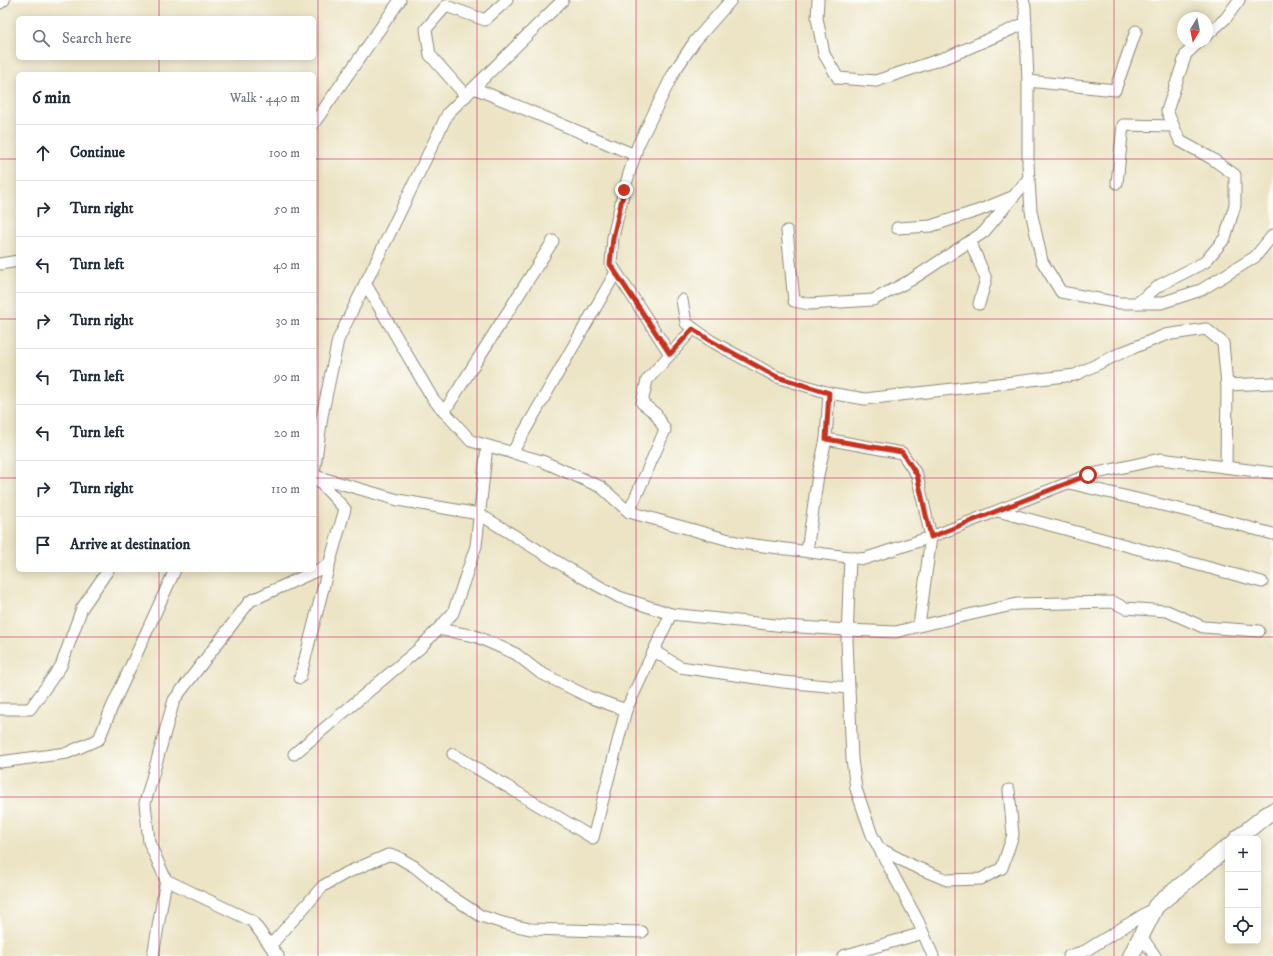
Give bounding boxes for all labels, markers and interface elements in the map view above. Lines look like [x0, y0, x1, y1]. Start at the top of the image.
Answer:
north arrow [1177, 12, 1213, 48]
search box [16, 16, 316, 60]
icon: search [30, 27, 52, 49]
text: Search here [62, 29, 131, 48]
text: 6 min [32, 87, 71, 109]
text: Walk · 440 m [230, 90, 300, 106]
icon: ahead [32, 142, 54, 164]
text: Continue [70, 143, 125, 162]
text: 100 m [269, 145, 300, 161]
route end [615, 181, 633, 199]
icon: right [32, 198, 54, 220]
text: Turn right [70, 199, 133, 218]
text: 50 m [274, 201, 300, 217]
icon: left [32, 254, 54, 276]
text: Turn left [70, 255, 124, 274]
text: 40 m [273, 257, 300, 273]
icon: right [32, 310, 54, 332]
text: Turn right [70, 311, 133, 330]
text: 30 m [276, 313, 300, 329]
icon: left [32, 366, 54, 388]
text: Turn left [70, 367, 124, 386]
text: 90 m [274, 369, 300, 385]
icon: left [32, 422, 54, 444]
text: Turn left [70, 423, 124, 442]
text: 20 m [274, 425, 300, 441]
route start [1079, 466, 1097, 484]
icon: right [32, 478, 54, 500]
text: Turn right [70, 479, 133, 498]
text: 110 m [271, 481, 300, 497]
icon: arrive [32, 534, 54, 556]
text: Arrive at destination [70, 535, 190, 554]
map controls [1225, 836, 1261, 944]
button: + [1225, 836, 1261, 872]
button: − [1225, 872, 1261, 908]
button: locate [1225, 908, 1261, 944]

